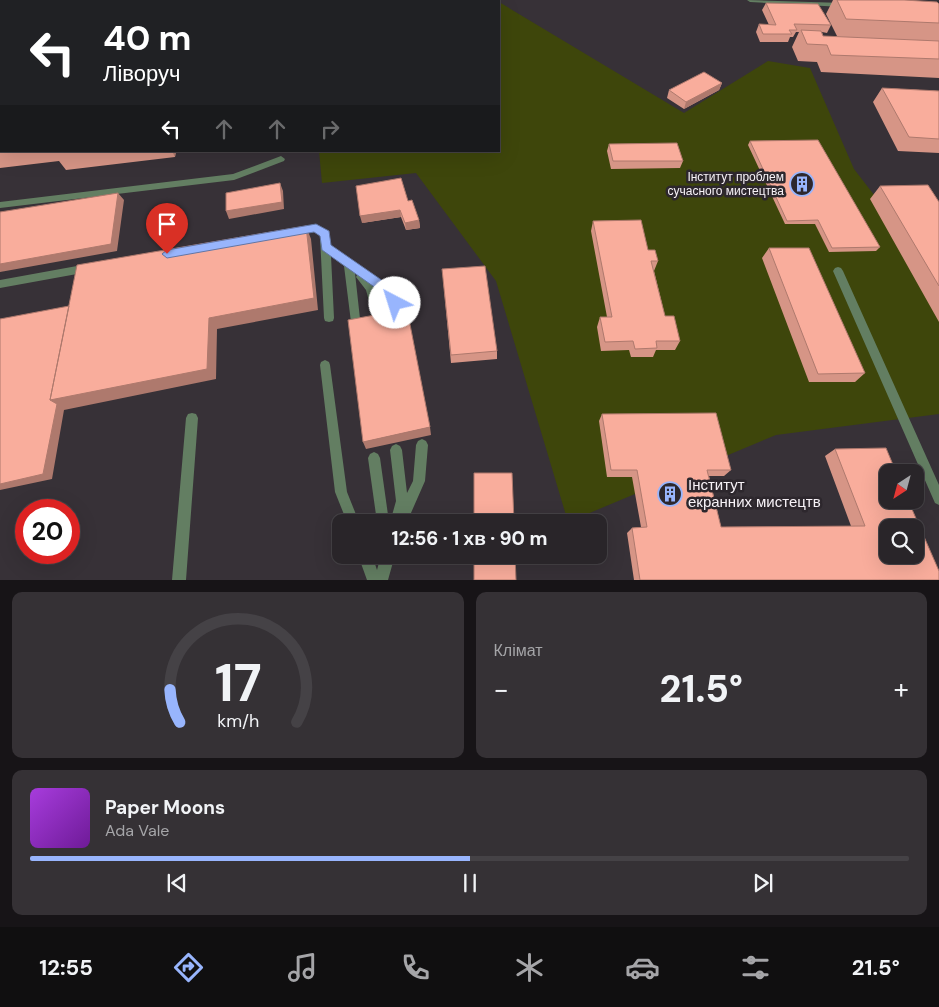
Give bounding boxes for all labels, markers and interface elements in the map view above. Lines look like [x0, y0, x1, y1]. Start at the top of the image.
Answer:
text: 40 m [103, 15, 192, 61]
icon: left [20, 20, 85, 85]
text: Ліворуч [103, 59, 180, 88]
icon: left [157, 115, 185, 143]
icon: ahead [210, 115, 238, 143]
icon: ahead [263, 115, 291, 143]
icon: right [316, 115, 344, 143]
place label: Інститут проблем сучасного мистецтва [668, 169, 784, 199]
building icon: Інститут проблем сучасного мистецтва [789, 171, 815, 197]
pin [146, 203, 188, 254]
icon: arrive [153, 210, 181, 238]
position arrow [368, 276, 420, 328]
north arrow [879, 464, 924, 509]
map controls [879, 464, 924, 564]
place label: Інститут екранних мистецтв [688, 475, 821, 512]
building icon: Інститут екранних мистецтв [657, 481, 683, 507]
speed limit sign: 20 [15, 499, 80, 564]
button: search [879, 519, 924, 564]
text: 12:56 · 1 хв · 90 m [392, 526, 547, 551]
text: Клімат [494, 640, 543, 661]
text: 17 [214, 649, 261, 717]
text: 21.5° [660, 664, 743, 714]
text: − [494, 671, 509, 708]
text: + [894, 671, 909, 708]
text: km/h [217, 709, 259, 733]
text: Paper Moons [105, 795, 225, 820]
text: Ada Vale [105, 820, 169, 841]
icon: previous [163, 869, 191, 897]
icon: pause [456, 869, 484, 897]
icon: next [749, 869, 777, 897]
icon: directions [171, 950, 206, 985]
icon: music [285, 950, 320, 985]
icon: phone [398, 950, 433, 985]
icon: climate [512, 950, 547, 985]
icon: car [625, 950, 660, 985]
icon: filters [738, 950, 773, 985]
text: 12:55 [39, 953, 93, 982]
text: 21.5° [852, 953, 900, 982]

